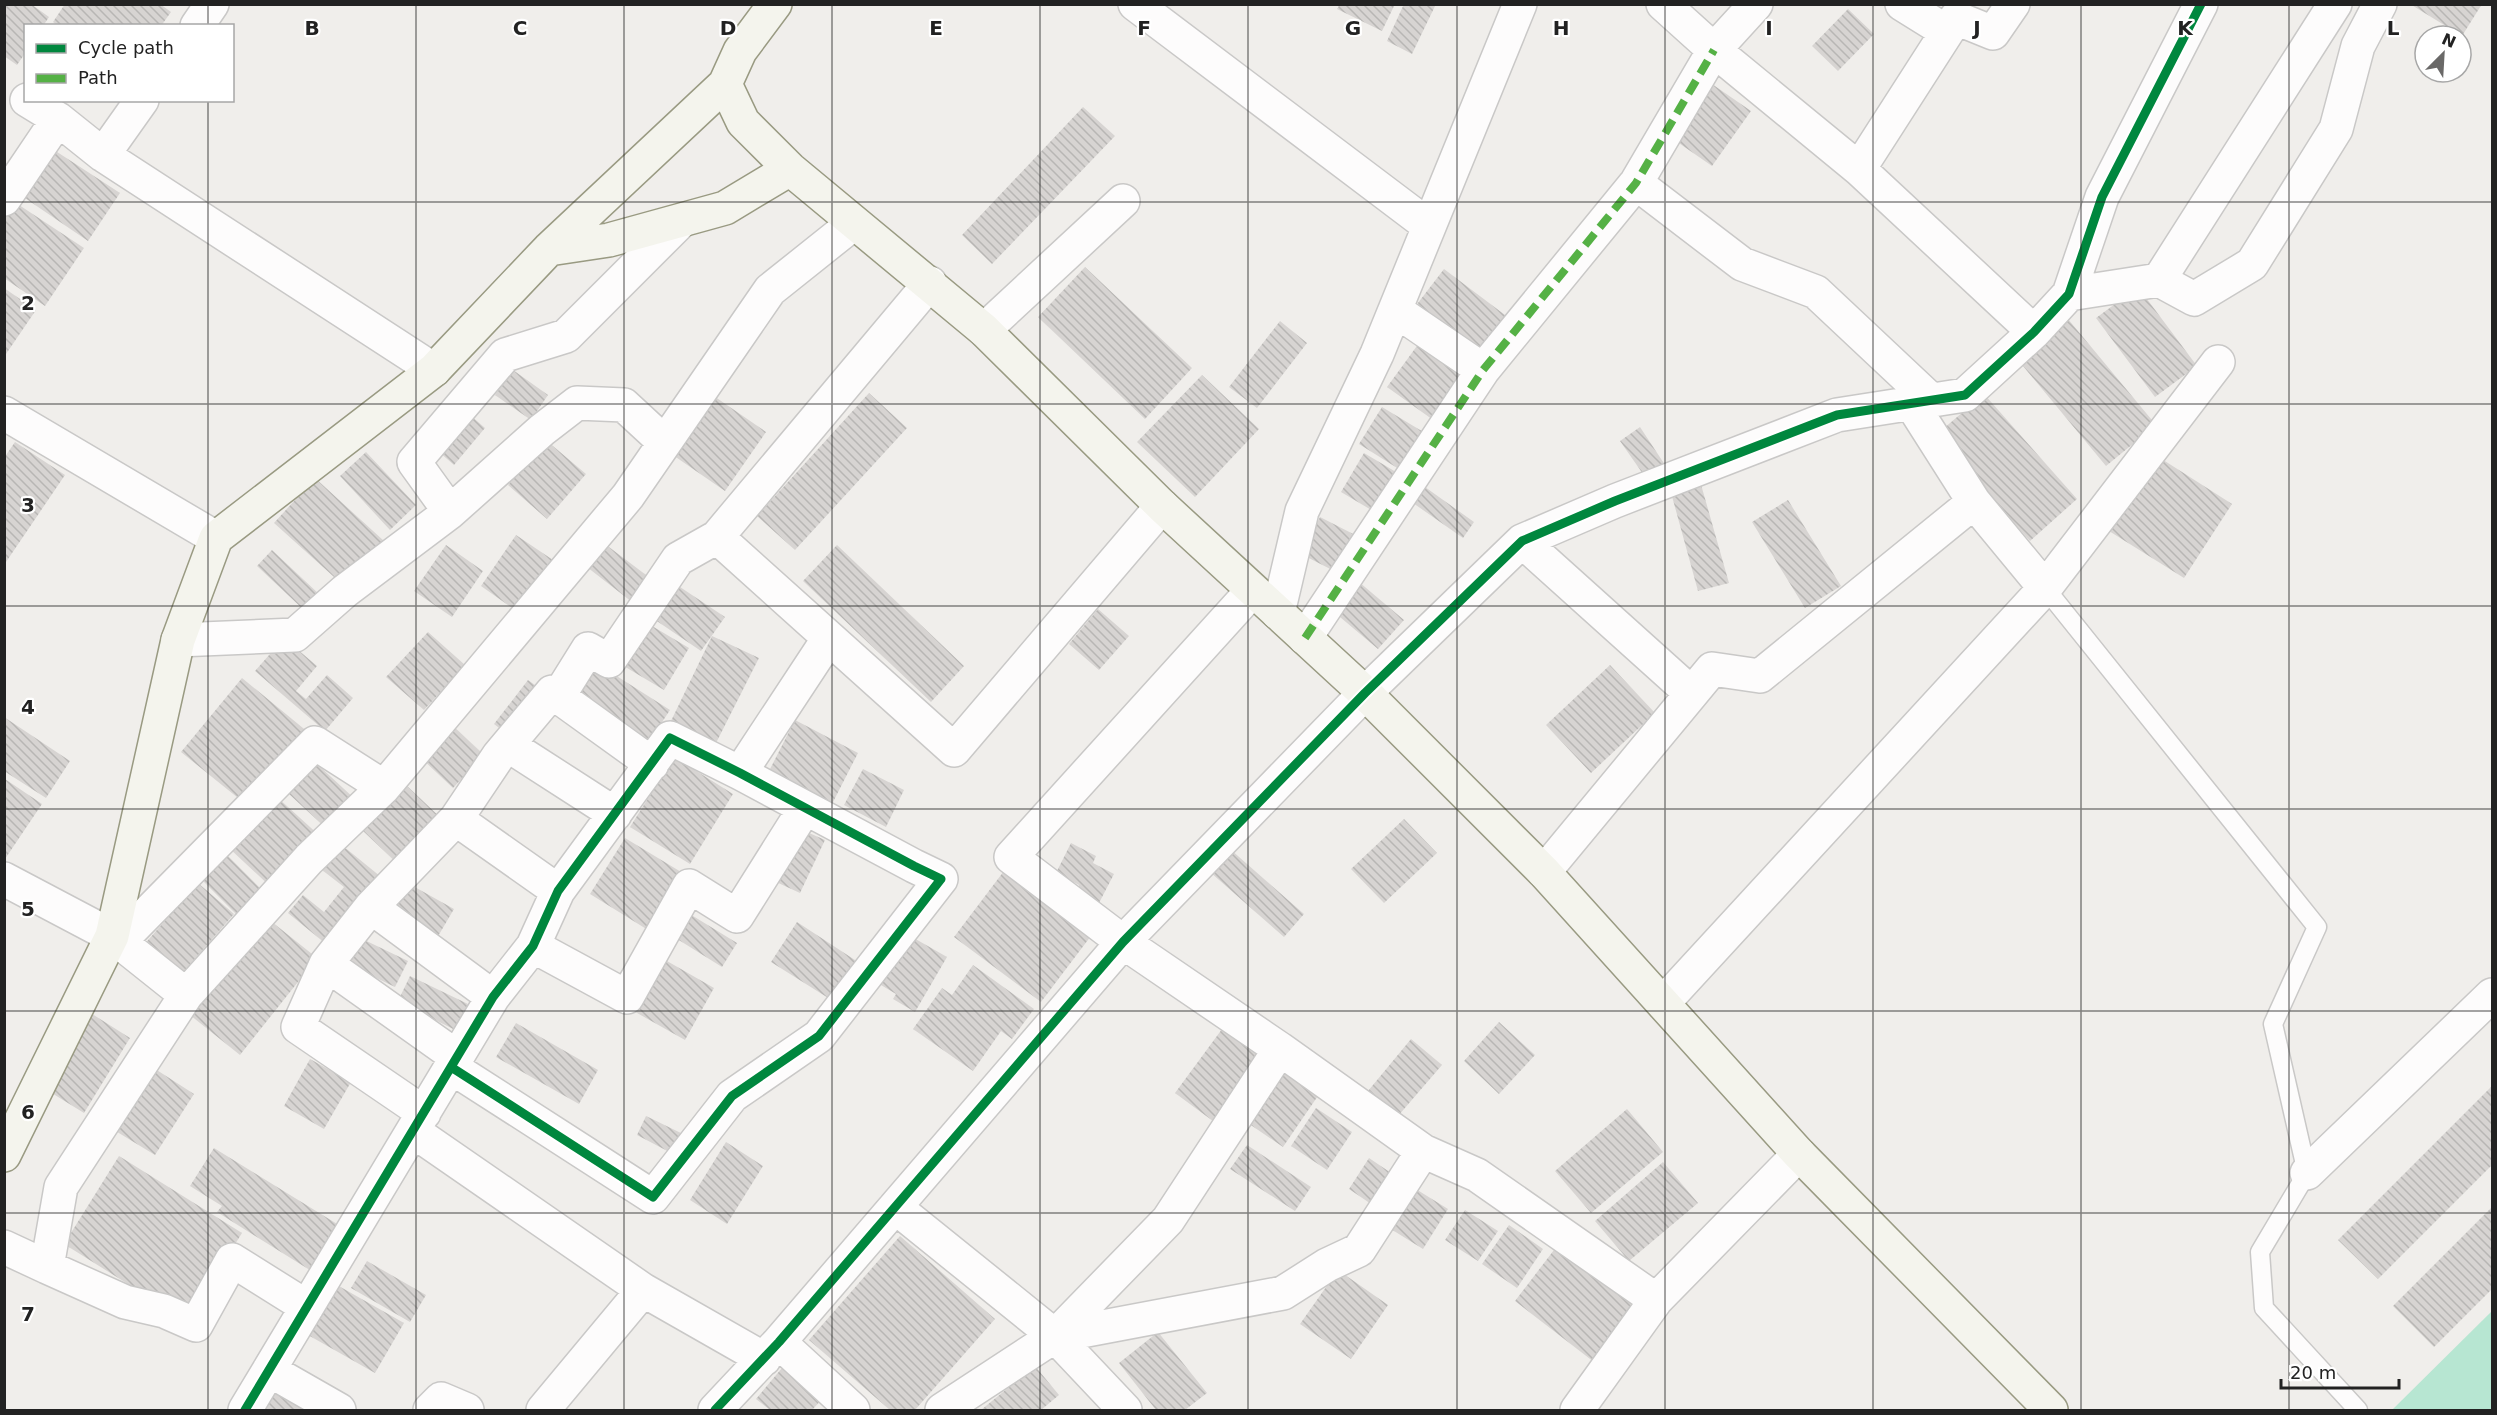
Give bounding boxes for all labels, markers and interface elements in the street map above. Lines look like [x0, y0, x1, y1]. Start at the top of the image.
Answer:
text: B [304, 16, 320, 40]
text: C [513, 16, 527, 40]
text: D [720, 16, 736, 40]
text: E [929, 16, 943, 40]
text: F [1137, 16, 1151, 40]
text: G [1345, 16, 1361, 40]
text: H [1553, 16, 1569, 40]
text: I [1765, 16, 1773, 40]
text: J [1971, 16, 1981, 40]
text: K [2177, 16, 2194, 40]
text: L [2387, 16, 2400, 40]
legend [24, 24, 234, 102]
north arrow [2413, 24, 2473, 84]
text: N [2439, 29, 2459, 52]
text: Cycle path [78, 37, 174, 58]
text: Path [78, 67, 118, 88]
text: 2 [21, 291, 35, 315]
text: 3 [21, 493, 35, 517]
text: 4 [21, 695, 35, 719]
text: 5 [21, 897, 35, 921]
text: 6 [21, 1100, 35, 1124]
text: 7 [21, 1302, 35, 1326]
scale bar [2281, 1352, 2400, 1390]
text: 20 m [2290, 1362, 2336, 1383]

